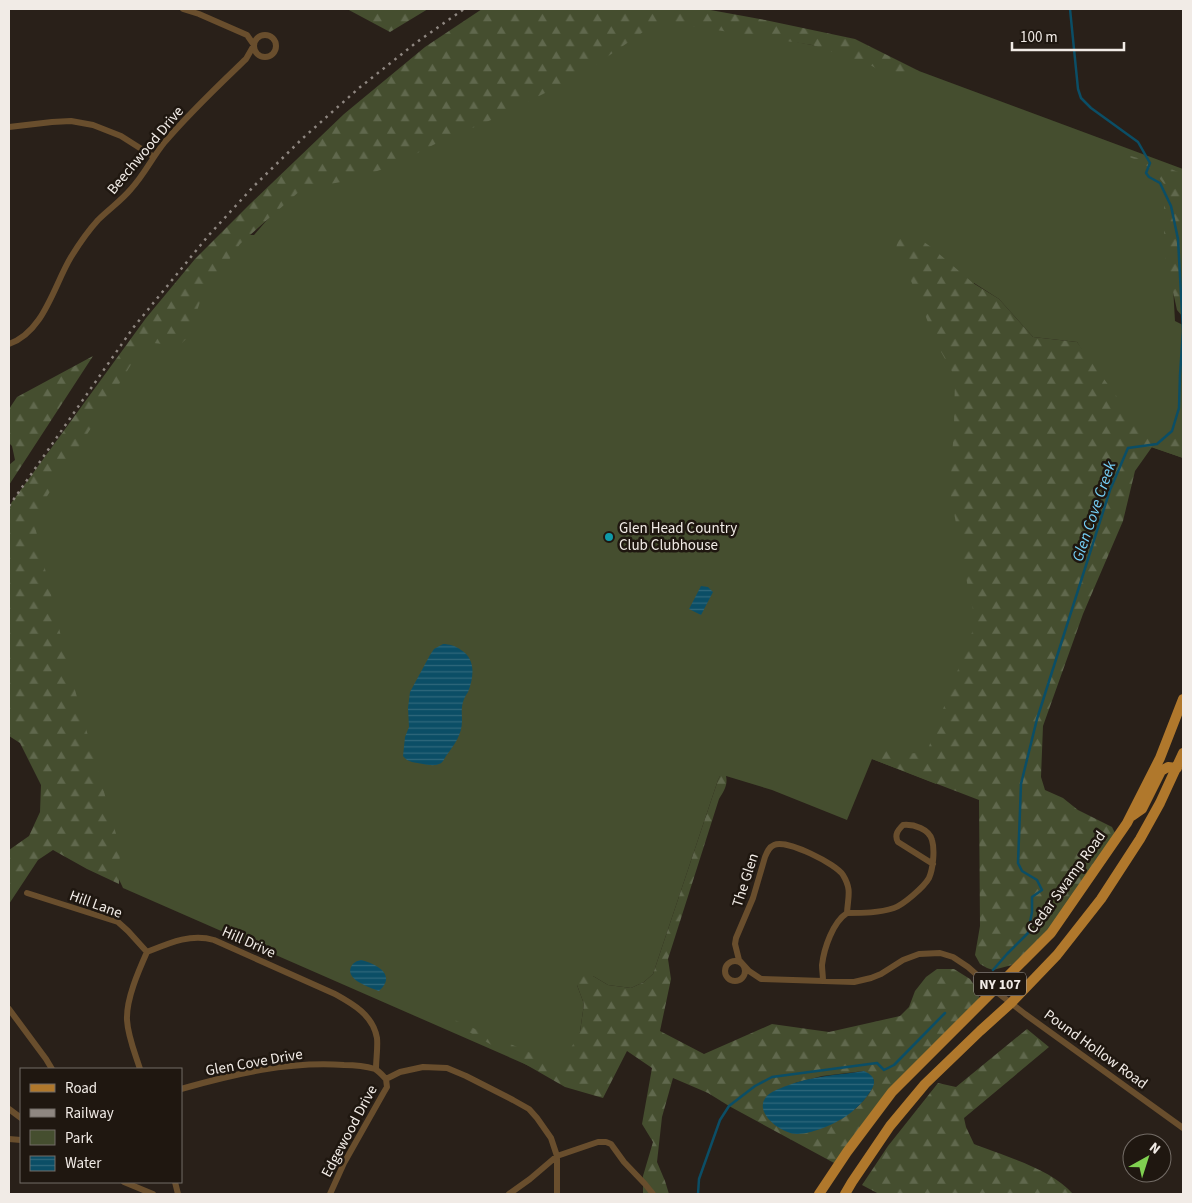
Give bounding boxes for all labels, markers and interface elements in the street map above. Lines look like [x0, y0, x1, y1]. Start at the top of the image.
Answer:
scale bar [1012, 20, 1124, 52]
text: 100 m [1020, 27, 1058, 48]
street label: Beechwood Drive [102, 102, 189, 199]
water label: Glen Cove Creek [1067, 458, 1121, 564]
place label: Glen Head Country Club Clubhouse [619, 518, 737, 556]
marker: Glen Head Country Club Clubhouse [603, 531, 615, 543]
street label: Cedar Swamp Road [1022, 827, 1111, 938]
street label: The Glen [727, 851, 764, 910]
street label: Hill Lane [67, 885, 125, 924]
street label: Hill Drive [219, 921, 279, 964]
road number: NY 107 [974, 972, 1026, 996]
street label: Pound Hollow Road [1040, 1005, 1152, 1094]
street label: Glen Cove Drive [204, 1044, 304, 1081]
legend [20, 1068, 182, 1183]
text: Road [65, 1078, 97, 1099]
street label: Edgewood Drive [316, 1081, 383, 1181]
text: Railway [65, 1103, 114, 1124]
text: Park [65, 1128, 94, 1149]
north arrow [1122, 1133, 1172, 1183]
text: N [1145, 1138, 1164, 1159]
text: Water [65, 1153, 102, 1174]

